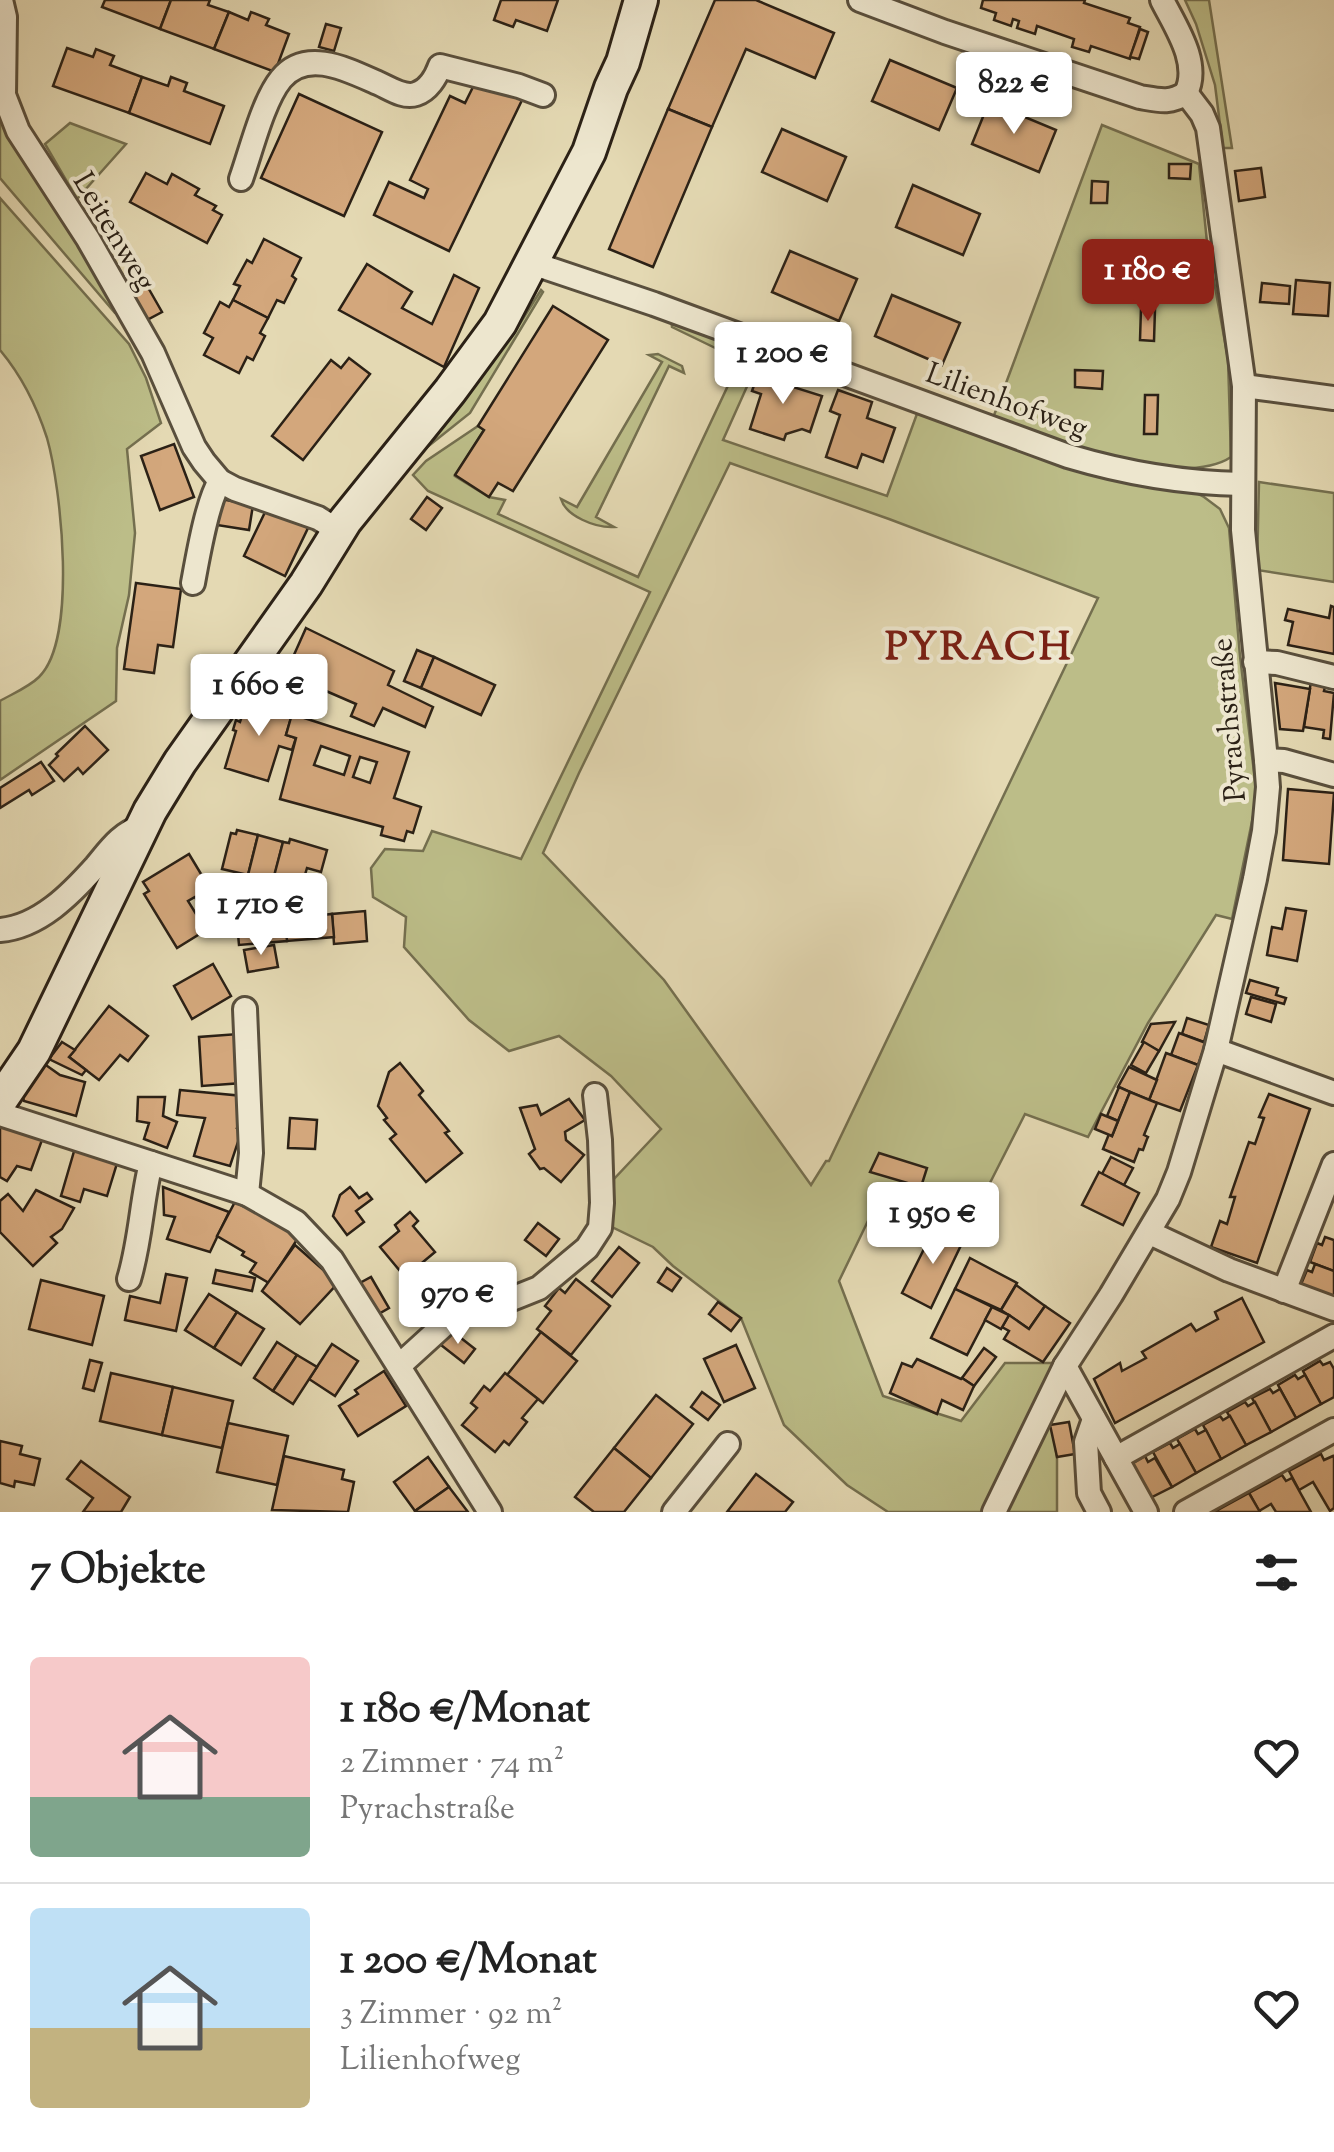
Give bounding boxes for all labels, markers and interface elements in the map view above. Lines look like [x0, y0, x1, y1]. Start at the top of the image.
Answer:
pin: 822 € [944, 52, 1084, 137]
text: 822 € [978, 61, 1050, 107]
street label: Leitenweg [61, 165, 165, 300]
pin: 1 180 € [1056, 239, 1240, 324]
text: 1 180 € [1104, 248, 1192, 294]
pin: 1 200 € [691, 322, 875, 407]
text: 1 200 € [737, 331, 830, 377]
street label: Lilienhofweg [919, 353, 1093, 452]
district label: PYRACH [885, 621, 1073, 678]
street label: Pyrachstraße [1202, 636, 1259, 803]
pin: 1 660 € [167, 654, 351, 739]
text: 1 660 € [213, 663, 305, 709]
pin: 1 710 € [169, 873, 353, 958]
text: 1 710 € [217, 882, 305, 928]
pin: 1 950 € [841, 1182, 1025, 1267]
text: 1 950 € [889, 1191, 977, 1237]
pin: 970 € [388, 1262, 528, 1347]
text: 970 € [421, 1271, 495, 1317]
text: 7 Objekte [30, 1542, 206, 1602]
icon: filters [1249, 1545, 1304, 1600]
text: 1 180 €/Monat [340, 1681, 590, 1741]
icon: home [110, 1697, 230, 1817]
icon: heart [1249, 1730, 1304, 1785]
text: 2 Zimmer · 74 m² [340, 1741, 564, 1787]
text: Pyrachstraße [340, 1787, 515, 1833]
text: 1 200 €/Monat [340, 1932, 597, 1992]
icon: home [110, 1948, 230, 2068]
icon: heart [1249, 1981, 1304, 2036]
text: 3 Zimmer · 92 m² [340, 1992, 563, 2038]
text: Lilienhofweg [340, 2038, 521, 2084]

